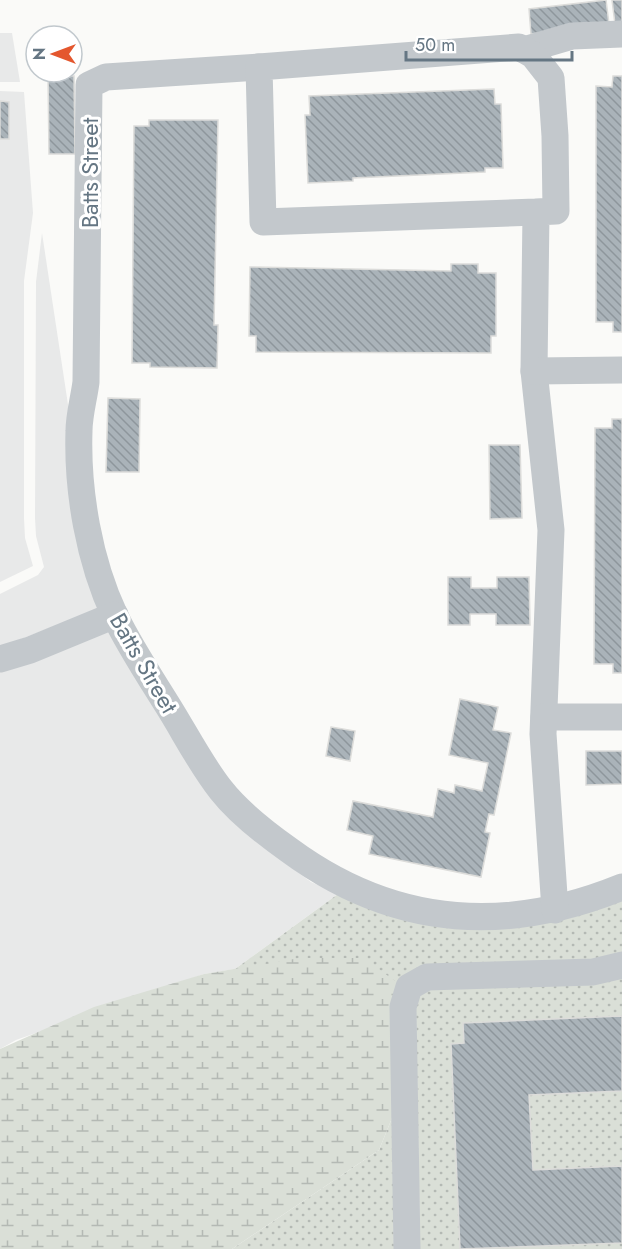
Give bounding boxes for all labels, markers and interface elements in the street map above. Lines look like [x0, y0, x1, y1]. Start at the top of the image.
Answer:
north arrow [24, 24, 84, 84]
scale bar [406, 24, 572, 62]
text: 50 m [415, 32, 455, 58]
text: N [28, 48, 51, 60]
street label: Batts Street [72, 117, 107, 228]
street label: Batts Street [101, 606, 187, 720]

